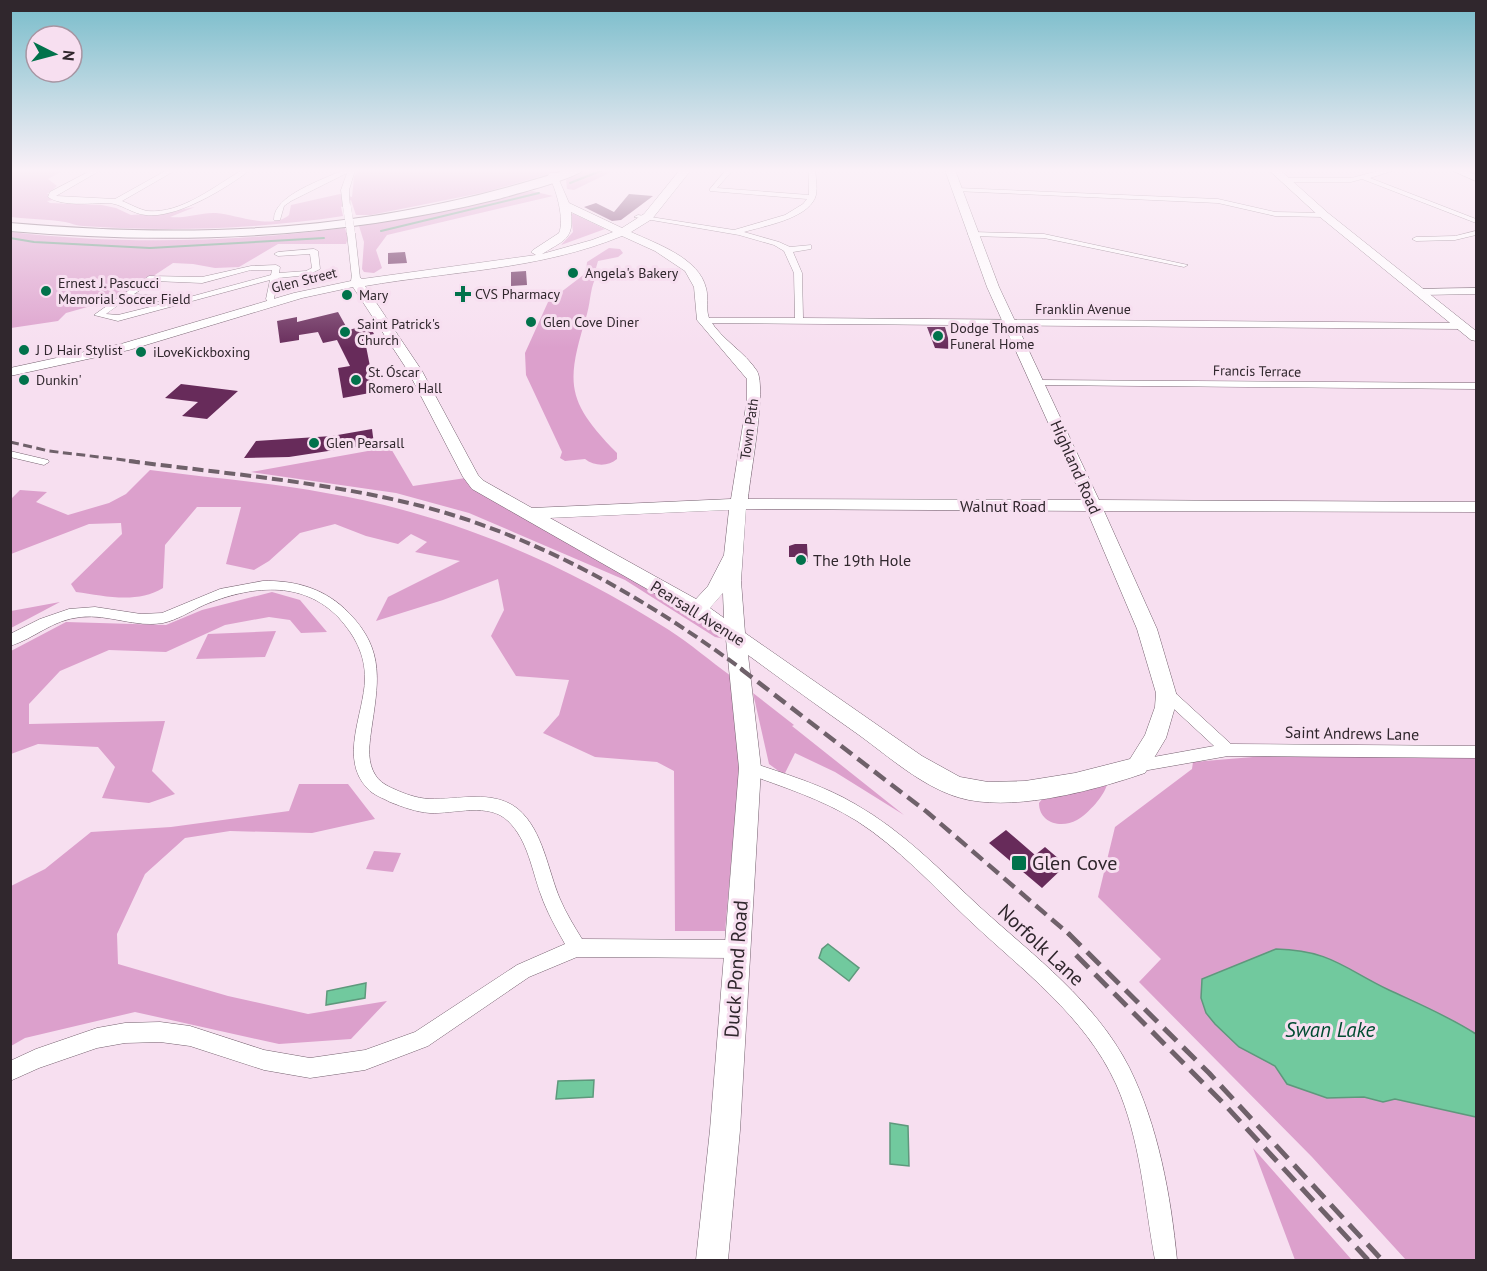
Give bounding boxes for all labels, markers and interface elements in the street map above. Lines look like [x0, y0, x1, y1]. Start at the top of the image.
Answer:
north arrow [24, 24, 84, 84]
text: N [58, 49, 79, 62]
street label: Glen Street [269, 263, 339, 297]
place label: Angela's Bakery [585, 264, 679, 282]
marker: Angela's Bakery [566, 266, 580, 280]
place label: Ernest J. Pascucci Memorial Soccer Field [58, 274, 191, 308]
marker: Ernest J. Pascucci Memorial Soccer Field [39, 284, 53, 298]
place label: CVS Pharmacy [475, 285, 560, 303]
place label: Mary [359, 286, 389, 304]
marker: CVS Pharmacy [456, 287, 470, 301]
marker: Mary [340, 288, 354, 302]
street label: Franklin Avenue [1035, 300, 1131, 318]
place label: Glen Cove Diner [543, 313, 639, 331]
place label: Saint Patrick's Church [357, 315, 440, 349]
marker: Glen Cove Diner [524, 315, 538, 329]
place label: Dodge Thomas Funeral Home [950, 319, 1039, 353]
marker: Saint Patrick's Church [338, 325, 352, 339]
marker: Dodge Thomas Funeral Home [931, 329, 945, 343]
place label: J D Hair Stylist [35, 341, 123, 359]
marker: J D Hair Stylist [17, 343, 31, 357]
place label: iLoveKickboxing [153, 343, 250, 361]
marker: iLoveKickboxing [134, 345, 148, 359]
street label: Francis Terrace [1213, 361, 1301, 381]
place label: St. Óscar Romero Hall [368, 363, 442, 397]
place label: Dunkin' [36, 371, 82, 389]
marker: Dunkin' [17, 373, 31, 387]
marker: St. Óscar Romero Hall [349, 373, 363, 387]
street label: Town Path [736, 397, 762, 461]
street label: Highland Road [1046, 417, 1106, 517]
place label: Glen Pearsall [326, 434, 404, 452]
marker: Glen Pearsall [307, 436, 321, 450]
street label: Walnut Road [960, 496, 1046, 516]
place label: The 19th Hole [813, 550, 911, 570]
marker: The 19th Hole [794, 553, 808, 567]
street label: Pearsall Avenue [647, 576, 749, 650]
street label: Saint Andrews Lane [1285, 722, 1419, 744]
place label: Glen Cove [1032, 850, 1117, 876]
marker: Glen Cove [1010, 854, 1028, 872]
street label: Norfolk Lane [992, 898, 1090, 992]
street label: Duck Pond Road [718, 899, 754, 1039]
water label: Swan Lake [1285, 1016, 1375, 1043]

